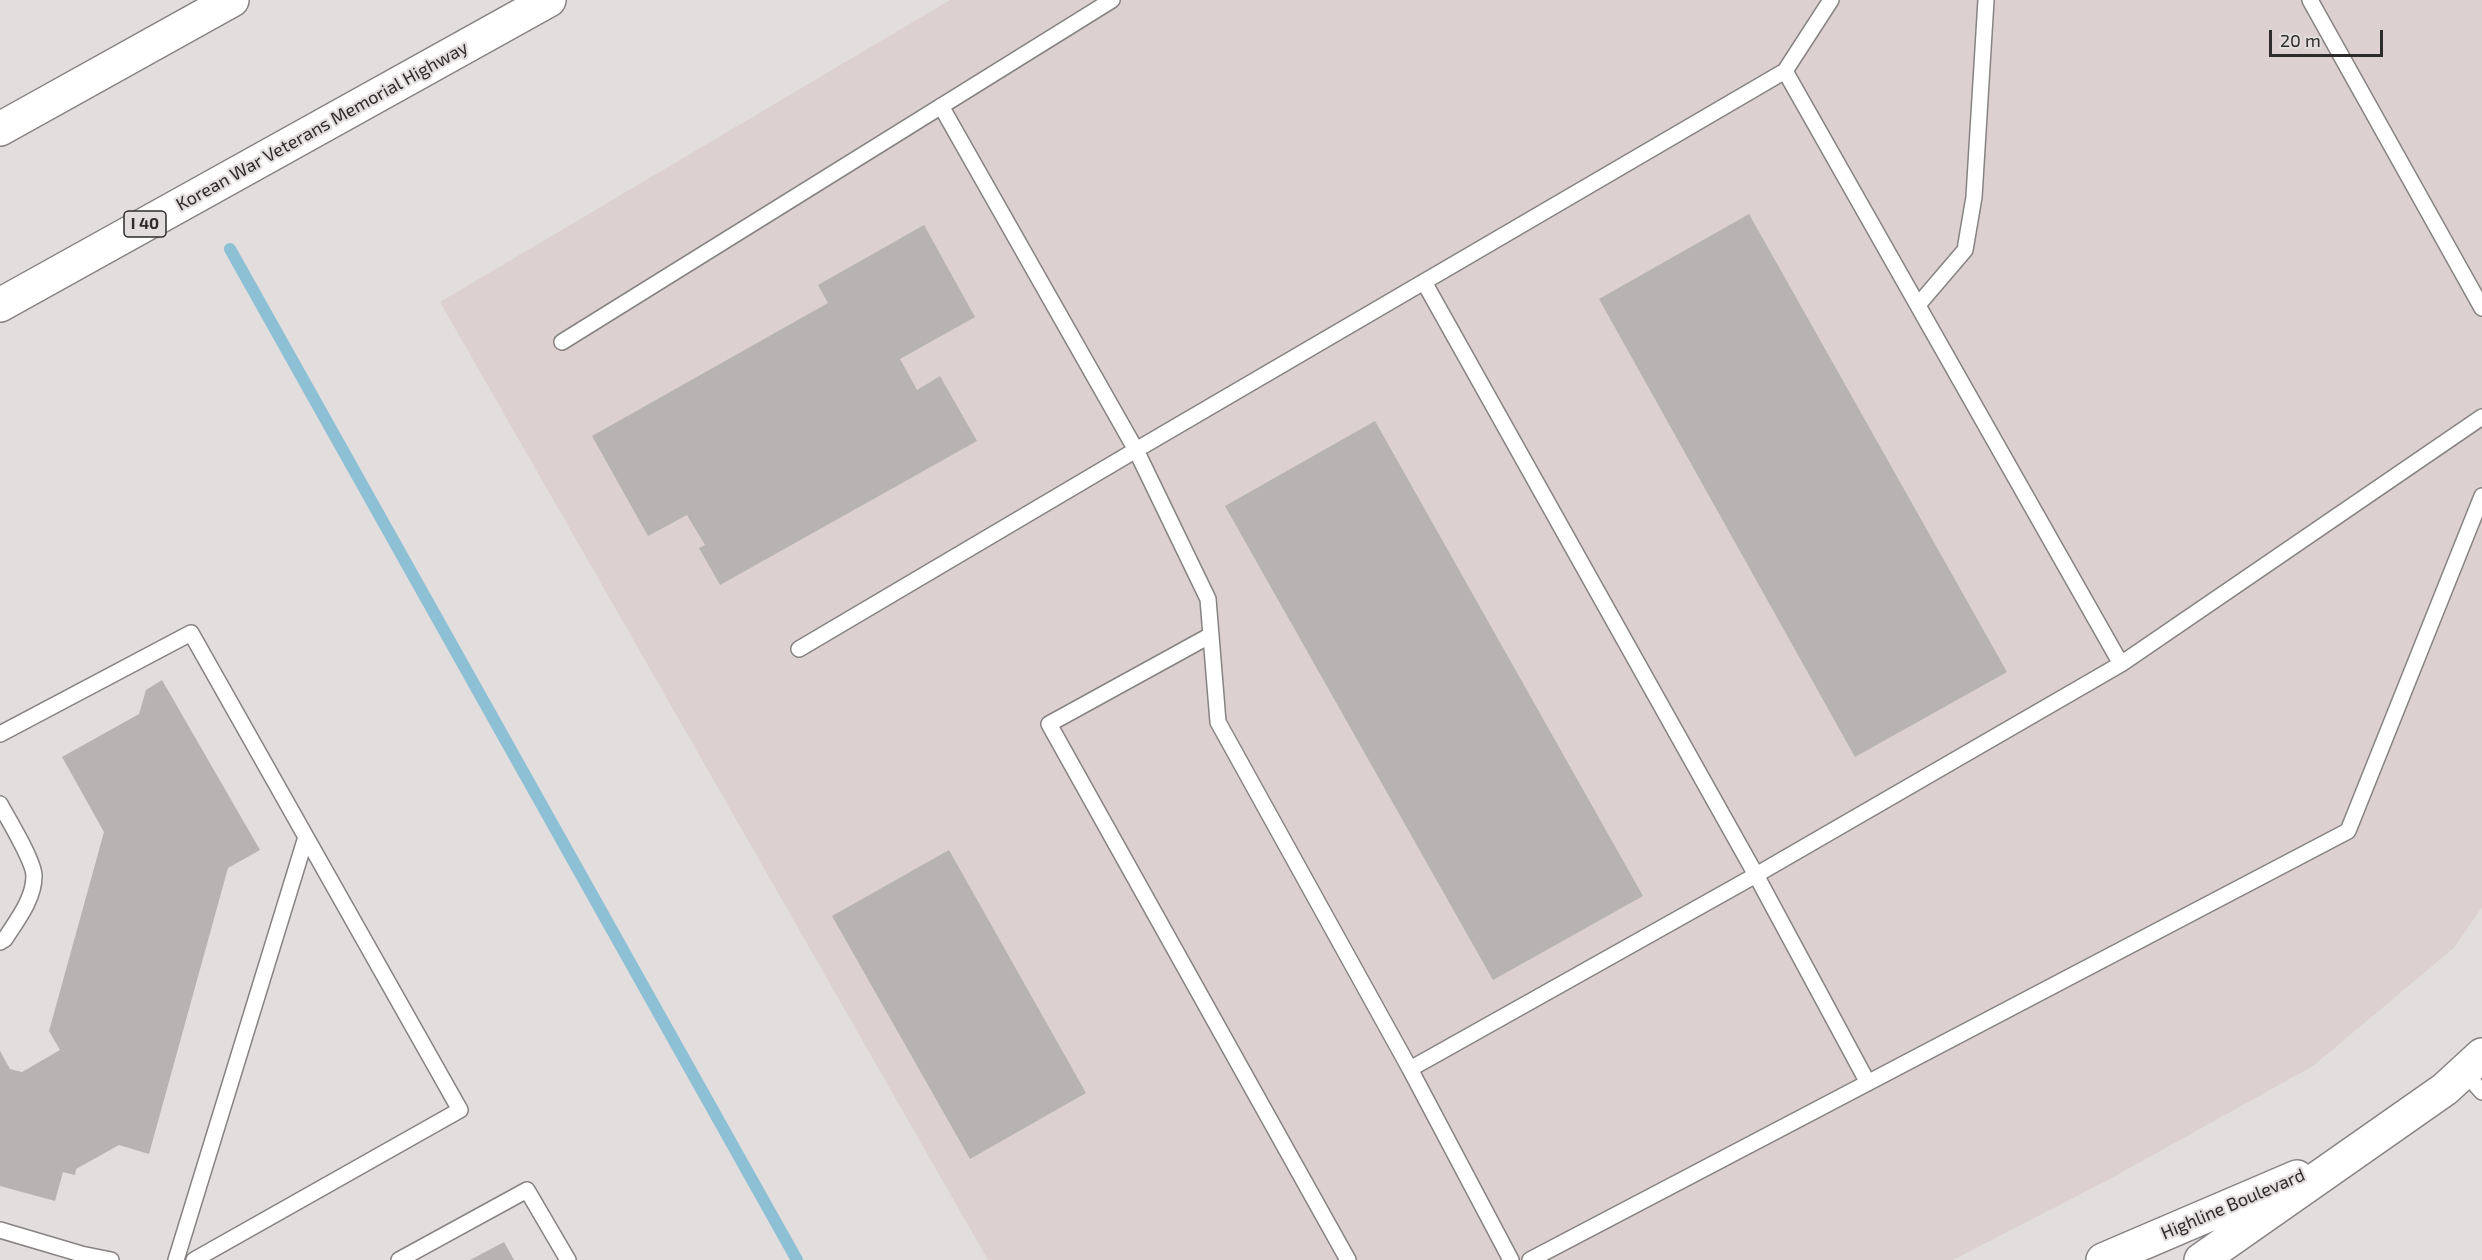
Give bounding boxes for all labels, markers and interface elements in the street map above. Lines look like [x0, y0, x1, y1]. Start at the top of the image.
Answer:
scale bar [2272, 18, 2386, 56]
text: 20 m [2280, 29, 2321, 51]
street label: Korean War Veterans Memorial Highway [172, 36, 472, 216]
road number: I 40 [124, 211, 166, 237]
street label: Highline Boulevard [2158, 1164, 2308, 1244]

